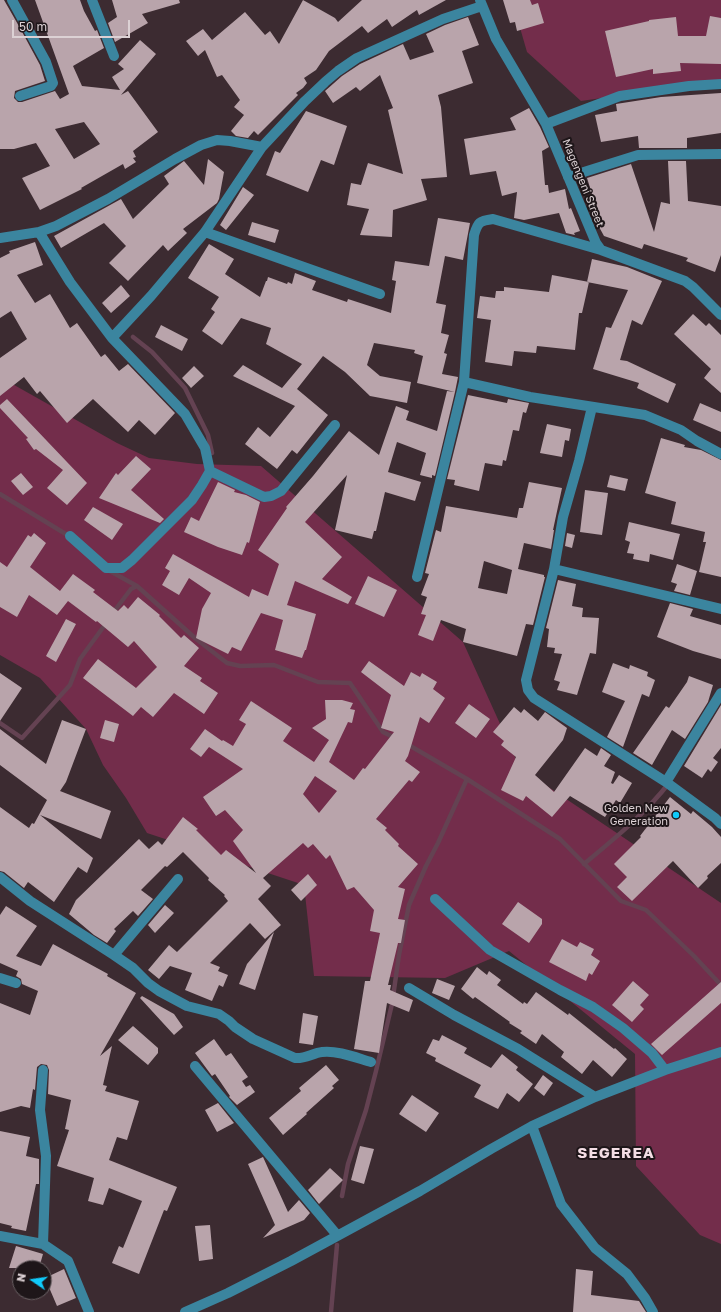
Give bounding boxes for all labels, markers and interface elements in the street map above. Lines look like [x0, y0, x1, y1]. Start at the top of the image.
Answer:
scale bar [14, 12, 132, 38]
text: 50 m [19, 19, 47, 34]
street label: Magengeni Street [559, 137, 607, 229]
place label: Golden New Generation [604, 802, 668, 828]
marker: Golden New Generation [671, 810, 681, 820]
district label: SEGEREA [577, 1144, 655, 1162]
north arrow [12, 1260, 52, 1300]
text: N [14, 1272, 28, 1283]

